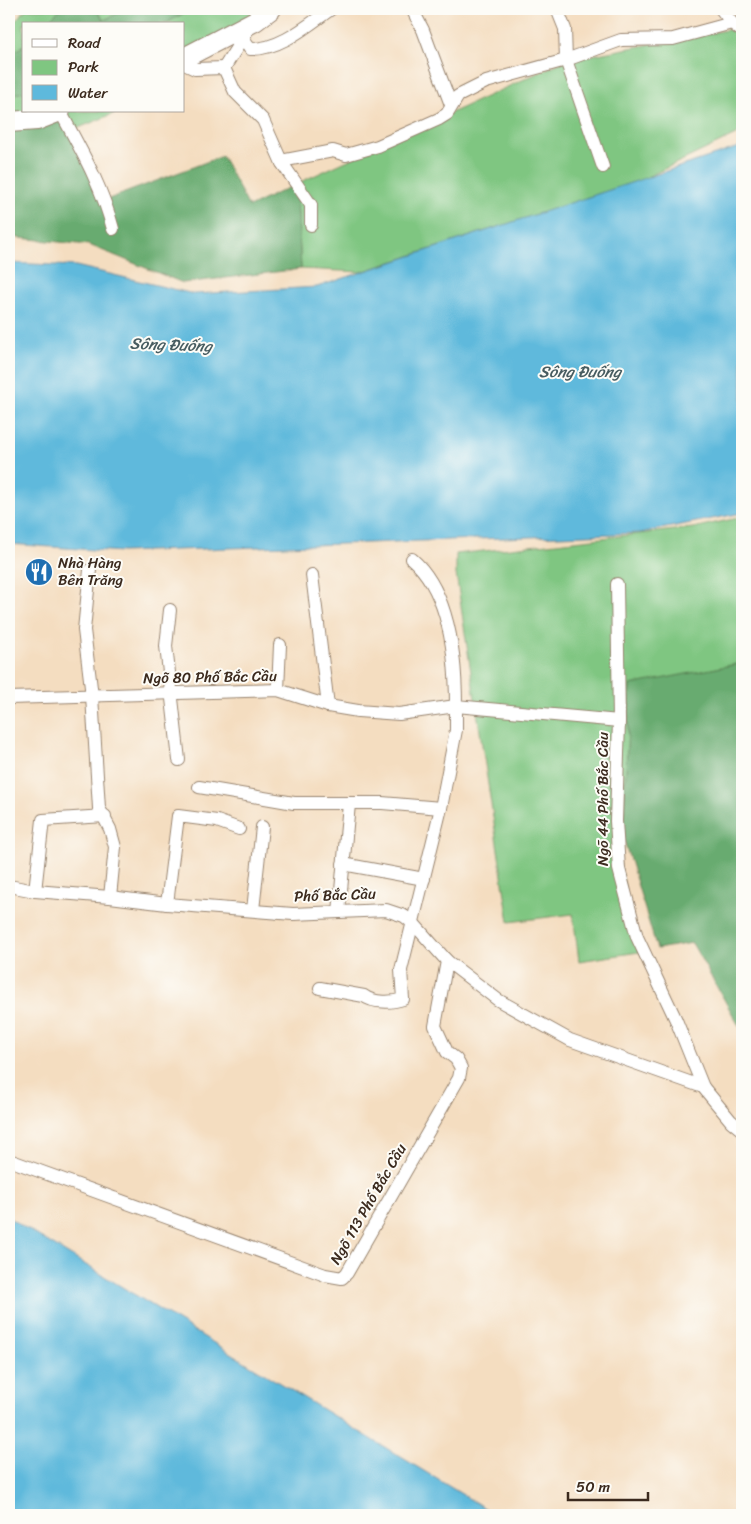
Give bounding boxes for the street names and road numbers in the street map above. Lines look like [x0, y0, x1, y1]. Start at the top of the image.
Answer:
street label: Ngõ 80 Phố Bắc Cầu [143, 663, 277, 691]
street label: Ngõ 44 Phố Bắc Cầu [590, 732, 616, 866]
street label: Phố Bắc Cầu [294, 881, 376, 909]
street label: Ngõ 113 Phố Bắc Cầu [323, 1138, 413, 1270]

